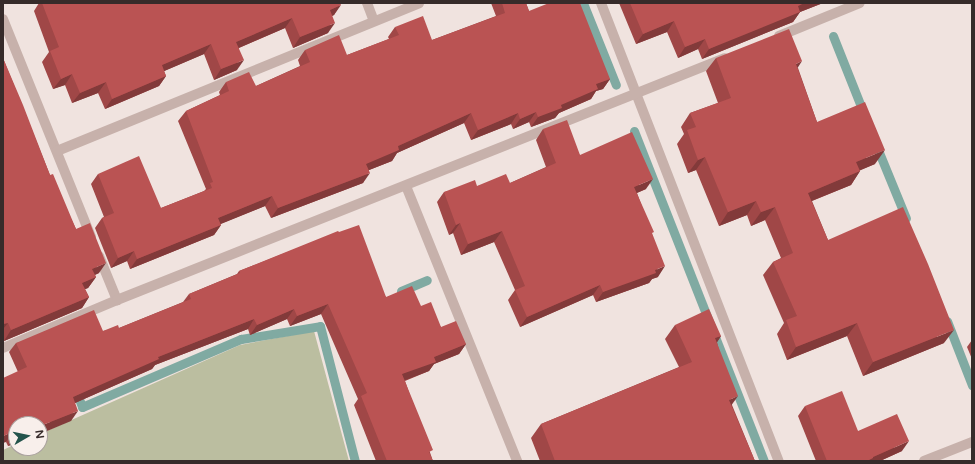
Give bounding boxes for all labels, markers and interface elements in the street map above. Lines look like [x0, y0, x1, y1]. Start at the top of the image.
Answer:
north arrow [8, 416, 48, 456]
text: N [32, 429, 46, 440]

